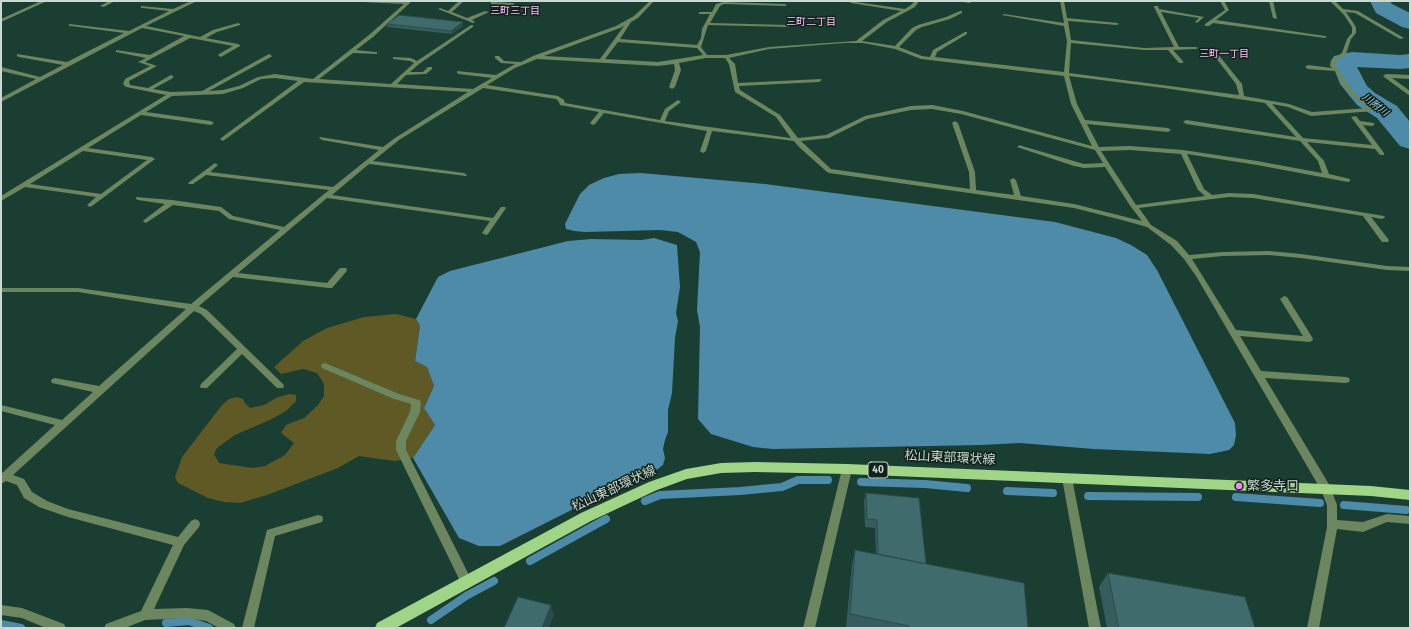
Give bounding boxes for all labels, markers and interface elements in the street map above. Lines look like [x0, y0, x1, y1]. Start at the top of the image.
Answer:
district label: 三町三丁目 [490, 5, 540, 17]
district label: 三町二丁目 [786, 16, 836, 28]
district label: 三町一丁目 [1199, 48, 1249, 60]
water label: 川附川 [1359, 91, 1391, 119]
street label: 松山東部環状線 [904, 448, 996, 468]
road number: 40 [868, 462, 888, 478]
street label: 松山東部環状線 [569, 463, 659, 515]
place label: 繁多寺口 [1247, 478, 1299, 494]
marker: 繁多寺口 [1234, 481, 1244, 491]

